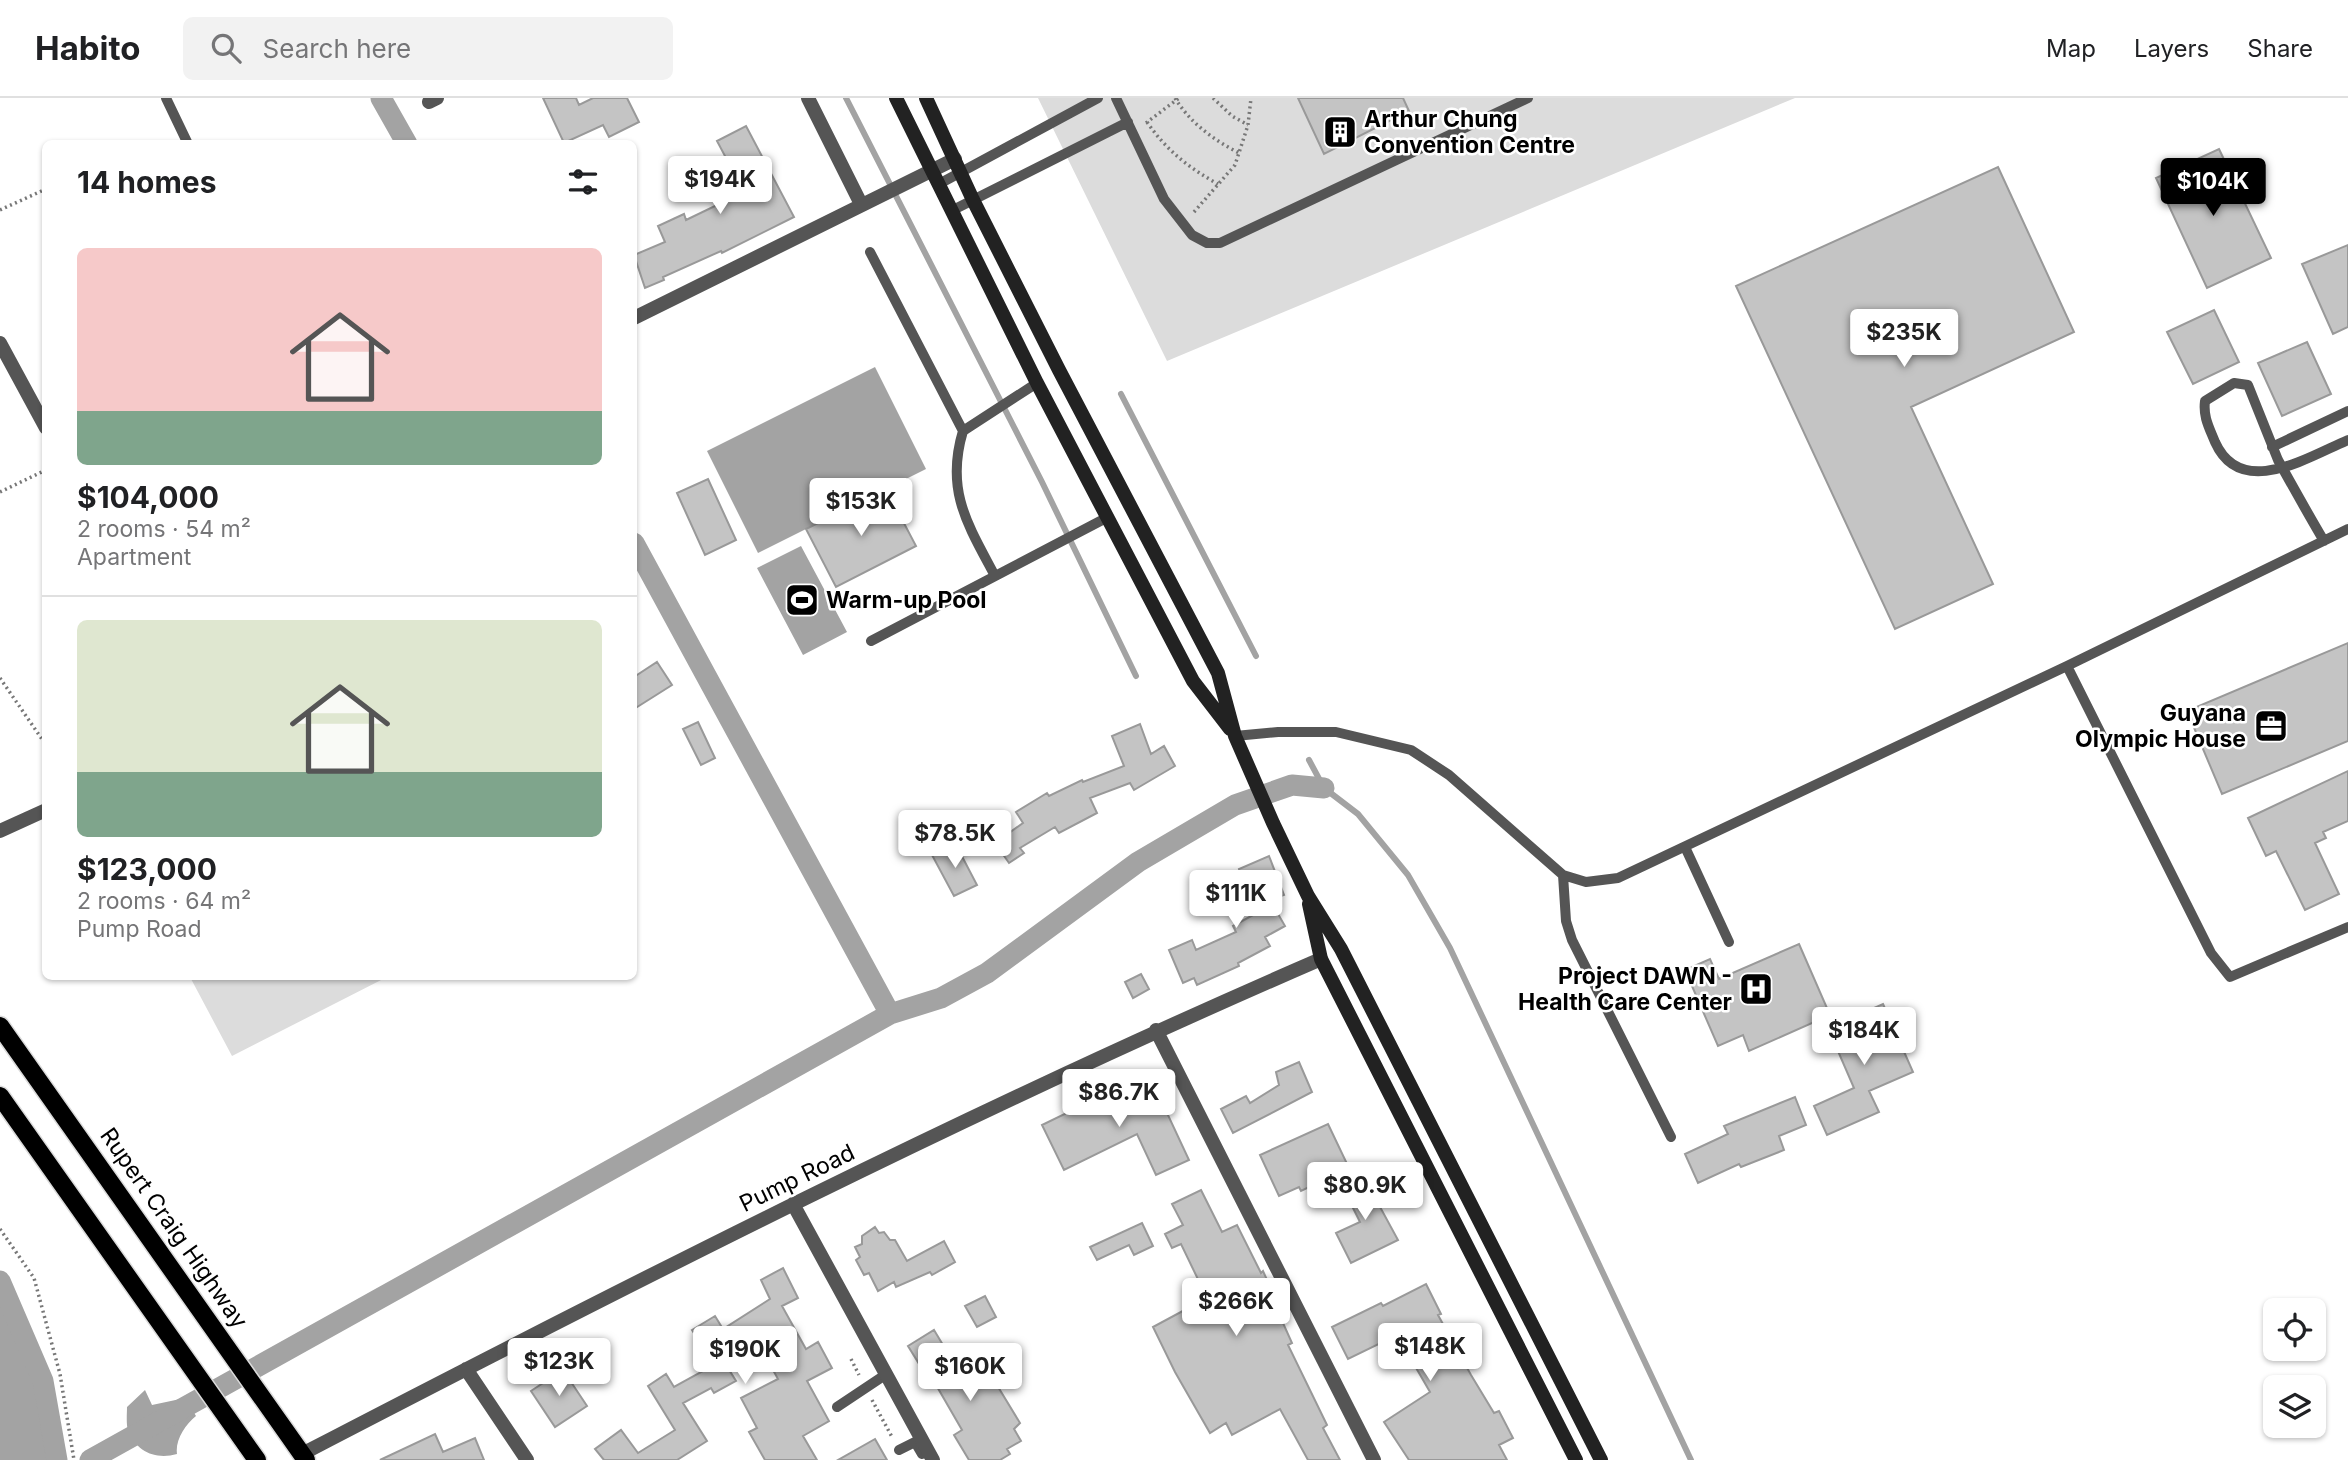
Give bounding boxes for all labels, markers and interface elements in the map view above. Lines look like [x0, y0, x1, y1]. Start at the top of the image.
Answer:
search box [183, 17, 673, 80]
text: Habito [35, 28, 141, 68]
icon: search [207, 29, 245, 67]
text: Search here [263, 33, 411, 64]
text: Map [2046, 34, 2096, 63]
text: Layers [2134, 34, 2209, 63]
text: Share [2247, 34, 2313, 63]
place label: Arthur Chung Convention Centre [1364, 105, 1575, 159]
building icon: Arthur Chung Convention Centre [1321, 113, 1359, 151]
pin: $194K [671, 156, 769, 216]
pin: $104K [2164, 158, 2262, 218]
icon: filters [564, 163, 602, 201]
text: 14 homes [77, 164, 216, 200]
text: $194K [684, 165, 756, 193]
text: $104K [2177, 167, 2249, 195]
icon: home [277, 294, 403, 420]
pin: $235K [1855, 310, 1953, 369]
text: $235K [1866, 318, 1942, 346]
pin: $153K [812, 478, 910, 538]
text: $104,000 [77, 479, 219, 515]
text: $153K [825, 487, 897, 515]
text: 2 rooms · 54 m² [77, 515, 251, 543]
text: Apartment [77, 543, 191, 571]
sports icon: Warm-up Pool [783, 581, 821, 619]
place label: Warm-up Pool [826, 586, 987, 614]
icon: home [277, 666, 403, 792]
place label: Guyana Olympic House [2075, 699, 2246, 753]
office icon: Guyana Olympic House [2252, 707, 2290, 745]
pin: $78.5K [898, 810, 1012, 870]
text: $78.5K [914, 819, 996, 847]
text: $123,000 [77, 851, 217, 887]
pin: $111K [1187, 870, 1285, 930]
text: $111K [1205, 879, 1267, 907]
text: 2 rooms · 64 m² [77, 887, 251, 915]
text: Pump Road [77, 915, 201, 943]
place label: Project DAWN - Health Care Center [1518, 962, 1732, 1016]
hospital icon: Project DAWN - Health Care Center [1737, 970, 1775, 1008]
pin: $184K [1815, 1007, 1913, 1067]
text: $184K [1828, 1016, 1900, 1044]
pin: $86.7K [1062, 1070, 1176, 1129]
text: $86.7K [1078, 1078, 1160, 1106]
street label: Rupert Craig Highway [94, 1122, 254, 1334]
street label: Pump Road [735, 1138, 859, 1218]
pin: $80.9K [1308, 1162, 1422, 1222]
text: $80.9K [1323, 1171, 1407, 1199]
pin: $266K [1187, 1278, 1285, 1338]
text: $266K [1198, 1287, 1274, 1315]
map controls [2263, 1298, 2326, 1438]
button: locate [2263, 1298, 2326, 1361]
pin: $148K [1381, 1324, 1479, 1383]
pin: $190K [696, 1326, 794, 1386]
text: $148K [1394, 1332, 1466, 1360]
text: $190K [709, 1335, 781, 1363]
pin: $123K [510, 1338, 608, 1398]
pin: $160K [921, 1344, 1019, 1403]
text: $123K [524, 1347, 594, 1375]
text: $160K [934, 1352, 1006, 1380]
button: layers [2263, 1375, 2326, 1438]

